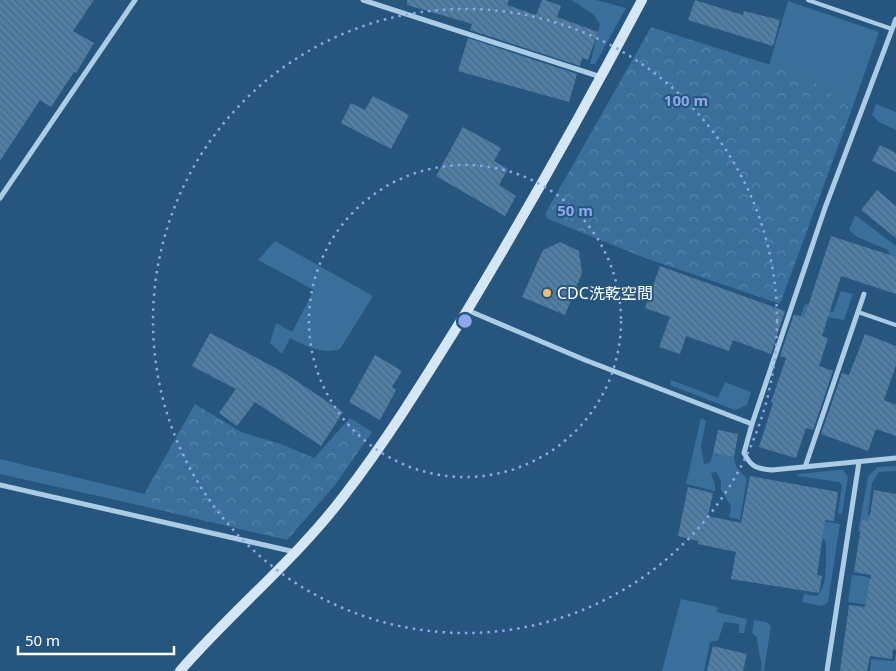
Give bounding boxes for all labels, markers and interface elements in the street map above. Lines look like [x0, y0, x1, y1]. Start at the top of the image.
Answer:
text: 100 m [664, 90, 708, 110]
text: 50 m [557, 200, 593, 220]
place label: CDC洗乾空間 [557, 282, 653, 304]
marker: CDC洗乾空間 [541, 287, 553, 299]
centre of rings [456, 312, 474, 330]
scale bar [18, 624, 174, 656]
text: 50 m [25, 630, 60, 650]

